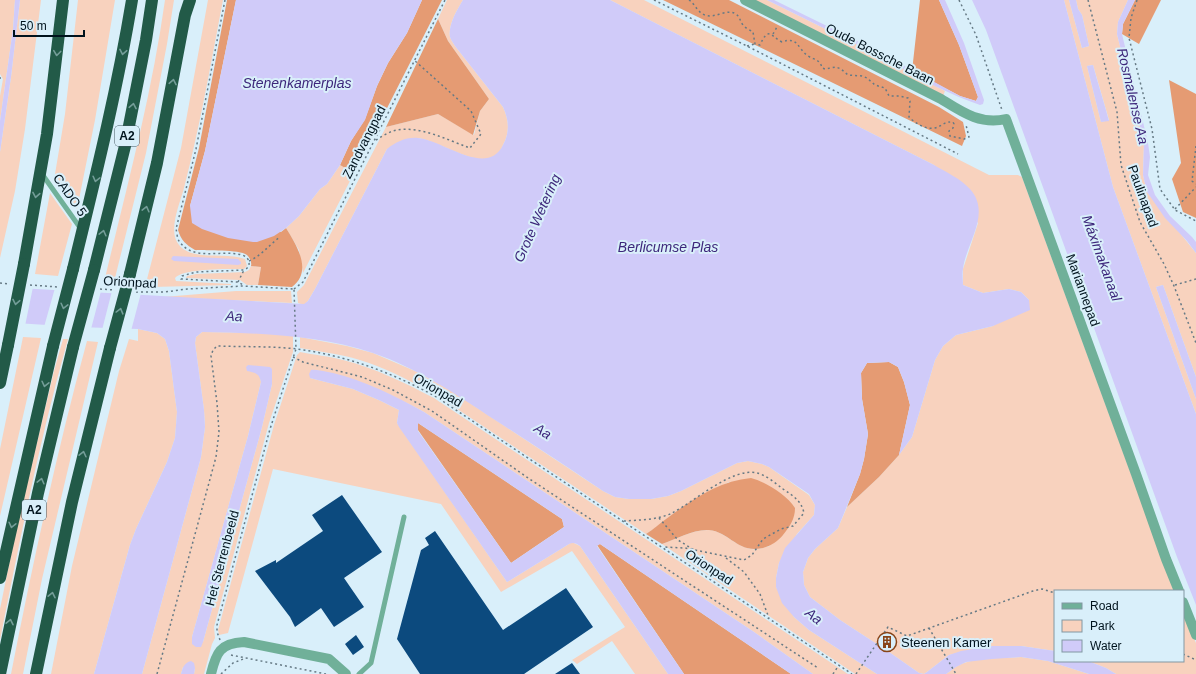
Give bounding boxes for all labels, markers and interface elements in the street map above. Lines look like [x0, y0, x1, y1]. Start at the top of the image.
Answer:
scale bar [14, 12, 84, 38]
text: 50 m [20, 19, 47, 33]
street label: Oude Bossche Baan [823, 20, 937, 88]
water label: Rosmalense Aa [1114, 46, 1152, 146]
one-way arrow [119, 49, 127, 55]
one-way arrow [53, 50, 62, 56]
water label: Stenenkamerplas [243, 75, 351, 91]
one-way arrow [168, 79, 177, 85]
one-way arrow [128, 103, 137, 109]
street label: Zandvangpad [339, 103, 389, 181]
road number: A2 [115, 126, 139, 146]
street label: Paulinapad [1125, 163, 1161, 229]
street label: CADO 5 [50, 171, 90, 219]
water label: Grote Wetering [510, 171, 564, 264]
one-way arrow [92, 176, 100, 183]
one-way arrow [32, 192, 41, 198]
one-way arrow [141, 206, 150, 213]
water label: Máximakanaal [1079, 213, 1125, 304]
one-way arrow [98, 229, 107, 236]
water label: Berlicumse Plas [618, 239, 718, 255]
street label: Mariannepad [1063, 252, 1103, 328]
street label: Orionpad [103, 273, 157, 291]
one-way arrow [12, 299, 21, 305]
one-way arrow [60, 303, 68, 309]
one-way arrow [115, 308, 124, 315]
water label: Aa [224, 308, 243, 324]
street label: Orionpad [411, 370, 465, 410]
one-way arrow [41, 381, 49, 387]
water label: Aa [531, 419, 555, 442]
one-way arrow [79, 451, 87, 457]
one-way arrow [36, 478, 44, 484]
road number: A2 [22, 500, 46, 520]
street label: Het Sterrenbeeld [202, 509, 242, 607]
one-way arrow [9, 521, 17, 528]
street label: Orionpad [682, 546, 736, 588]
legend [1054, 590, 1184, 662]
one-way arrow [48, 592, 56, 598]
text: Road [1090, 599, 1119, 613]
water label: Aa [802, 604, 826, 628]
one-way arrow [6, 619, 14, 625]
text: Park [1090, 619, 1116, 633]
building icon: Steenen Kamer [876, 631, 898, 653]
place label: Steenen Kamer [901, 635, 992, 650]
text: Water [1090, 639, 1122, 653]

